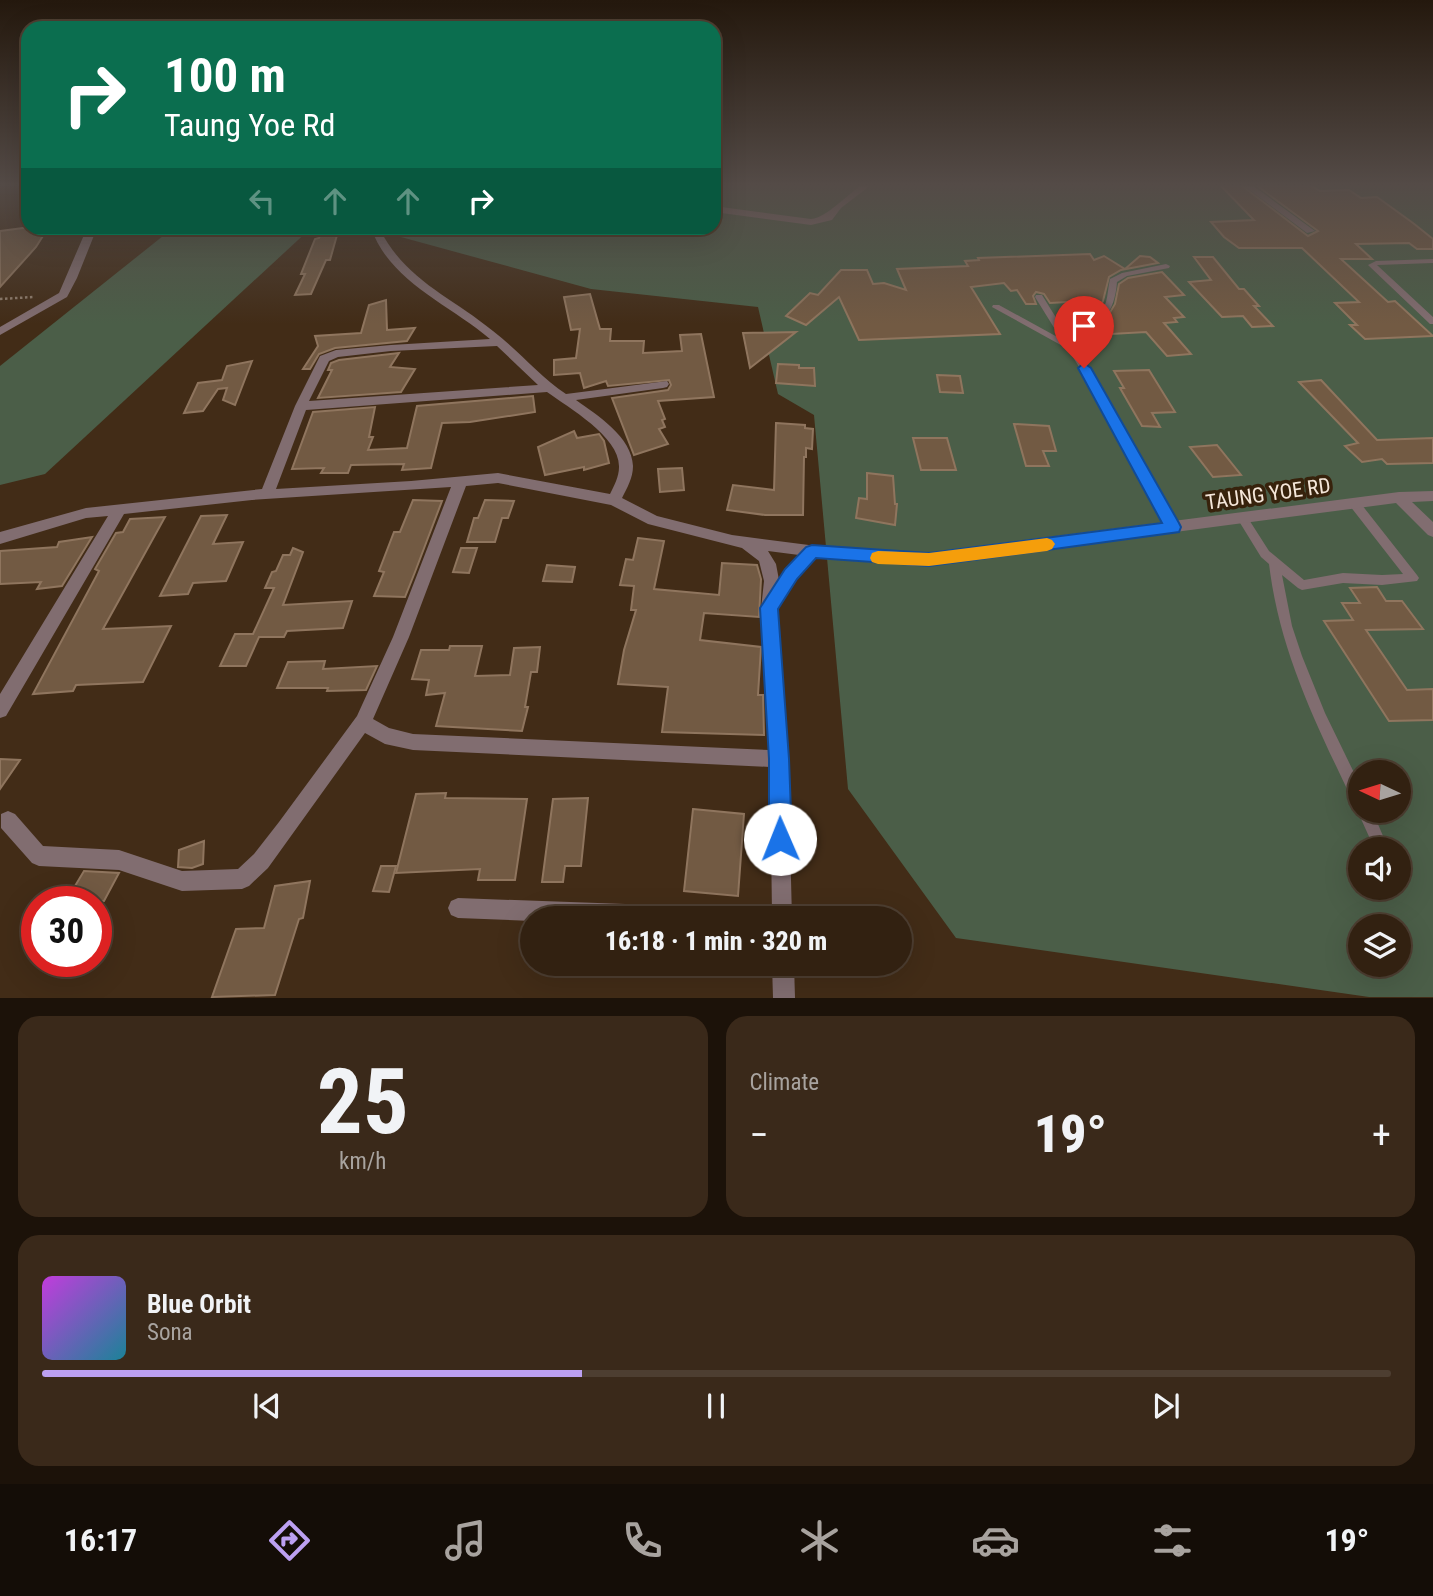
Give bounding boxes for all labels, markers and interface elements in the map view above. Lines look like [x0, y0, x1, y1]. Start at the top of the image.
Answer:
text: 100 m [164, 47, 286, 104]
icon: right [49, 49, 140, 140]
text: Taung Yoe Rd [164, 106, 335, 144]
icon: left [243, 182, 281, 220]
icon: ahead [316, 182, 354, 220]
icon: ahead [389, 182, 427, 220]
icon: right [462, 182, 500, 220]
pin [1054, 296, 1114, 368]
icon: arrive [1065, 307, 1103, 345]
street label: TAUNG YOE RD [1204, 473, 1332, 515]
north arrow [1348, 760, 1410, 822]
map controls [1348, 760, 1411, 977]
position arrow [743, 802, 817, 876]
button: sound [1348, 837, 1411, 900]
speed limit sign: 30 [21, 886, 112, 977]
button: layers [1348, 914, 1411, 977]
text: 16:18 · 1 min · 320 m [605, 926, 827, 956]
text: 25 [317, 1049, 409, 1155]
text: Climate [750, 1069, 819, 1096]
text: 19° [1034, 1104, 1107, 1165]
text: − [750, 1113, 769, 1157]
text: + [1372, 1113, 1391, 1157]
text: km/h [339, 1148, 386, 1175]
text: Blue Orbit [147, 1289, 251, 1319]
text: Sona [147, 1319, 193, 1346]
icon: previous [248, 1387, 286, 1425]
icon: pause [697, 1387, 735, 1425]
icon: next [1147, 1387, 1185, 1425]
icon: directions [265, 1516, 314, 1565]
icon: music [441, 1516, 490, 1565]
icon: phone [618, 1516, 667, 1565]
icon: climate [795, 1516, 844, 1565]
icon: car [971, 1516, 1020, 1565]
icon: filters [1148, 1516, 1197, 1565]
text: 16:17 [64, 1521, 137, 1559]
text: 19° [1324, 1521, 1369, 1559]

